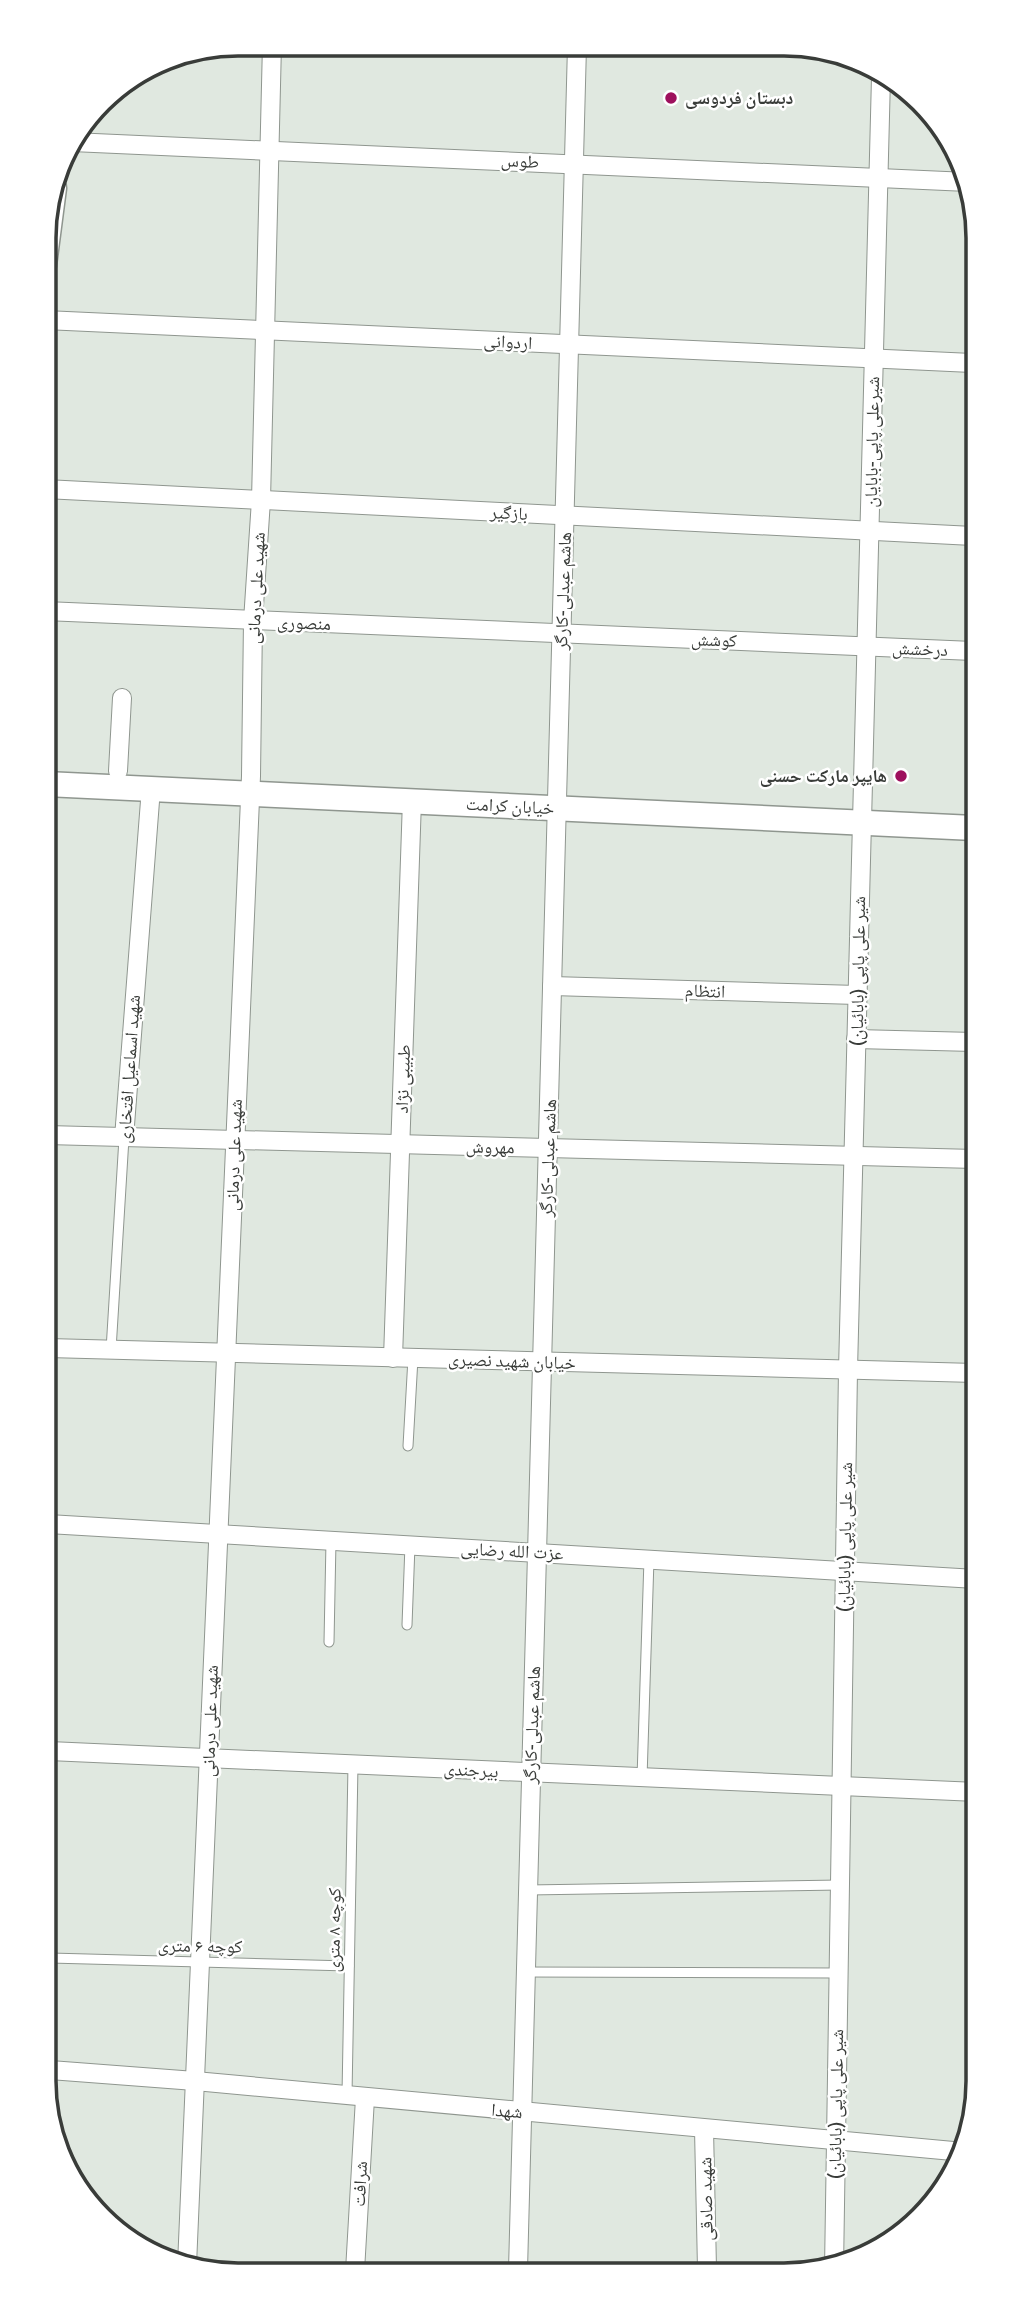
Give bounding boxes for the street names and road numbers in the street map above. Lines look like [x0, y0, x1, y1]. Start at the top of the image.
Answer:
street label: طوس [500, 149, 540, 173]
street label: اردوانی [483, 330, 533, 354]
street label: شیرعلی پاپی-بابایان [860, 376, 884, 508]
street label: بازگیر [489, 501, 528, 525]
street label: شهید علی درمانی [242, 532, 270, 644]
street label: هاشم عبدلی-کارگر [550, 532, 577, 651]
street label: منصوری [277, 611, 331, 635]
street label: کوشش [691, 628, 738, 652]
street label: درخشش [892, 637, 948, 661]
street label: خیابان کرامت [465, 793, 555, 819]
street label: شیر علی پاپی (بابائیان) [846, 896, 870, 1046]
street label: انتظام [684, 979, 726, 1004]
street label: شهید اسماعیل افتخاری [113, 994, 145, 1144]
street label: طبیبی نژاد [391, 1044, 415, 1114]
street label: شهید علی درمانی [221, 1099, 247, 1211]
street label: هاشم عبدلی-کارگر [535, 1099, 562, 1218]
street label: مهروش [465, 1136, 515, 1158]
street label: خیابان شهید نصیری [448, 1348, 576, 1374]
street label: شیر علی پاپی (بابائیان) [833, 1462, 857, 1612]
street label: عزت الله رضایی [460, 1537, 564, 1565]
street label: شهید علی درمانی [197, 1665, 223, 1777]
street label: هاشم عبدلی-کارگر [519, 1666, 546, 1785]
street label: بیرجندی [443, 1758, 499, 1782]
street label: کوچه ۸ متری [322, 1887, 346, 1972]
street label: کوچه ۶ متری [158, 1934, 243, 1958]
street label: شیر علی پاپی (بابائیان) [824, 2029, 848, 2179]
street label: شهدا [490, 2099, 524, 2123]
street label: شهید صادقی [694, 2157, 718, 2241]
street label: شرافت [348, 2161, 372, 2207]

